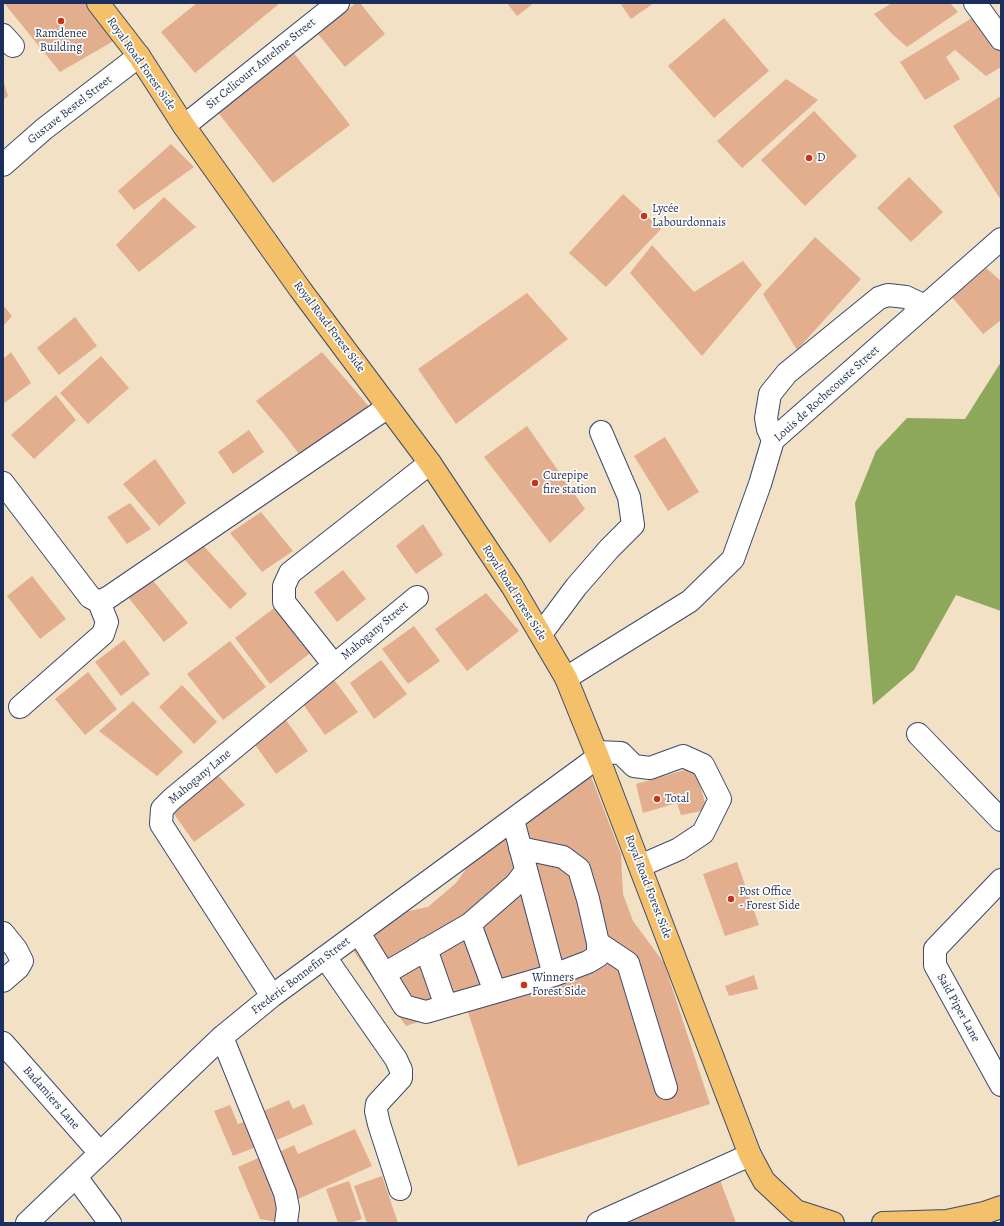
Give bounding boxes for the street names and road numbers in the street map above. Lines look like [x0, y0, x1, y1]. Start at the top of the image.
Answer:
street label: Royal Road Forest Side [103, 15, 179, 113]
street label: Sir Celicourt Antelme Street [203, 15, 319, 113]
street label: Gustave Bestel Street [25, 73, 115, 147]
street label: Royal Road Forest Side [290, 279, 368, 375]
street label: Louis de Rochecouste Street [771, 343, 883, 445]
street label: Royal Road Forest Side [479, 542, 549, 644]
street label: Mahogany Street [339, 599, 411, 663]
street label: Mahogany Lane [166, 747, 234, 807]
street label: Royal Road Forest Side [622, 833, 674, 941]
street label: Frederic Bonnefin Street [249, 934, 353, 1018]
street label: Said Piper Lane [933, 971, 983, 1045]
street label: Badamiers Lane [20, 1063, 82, 1133]

